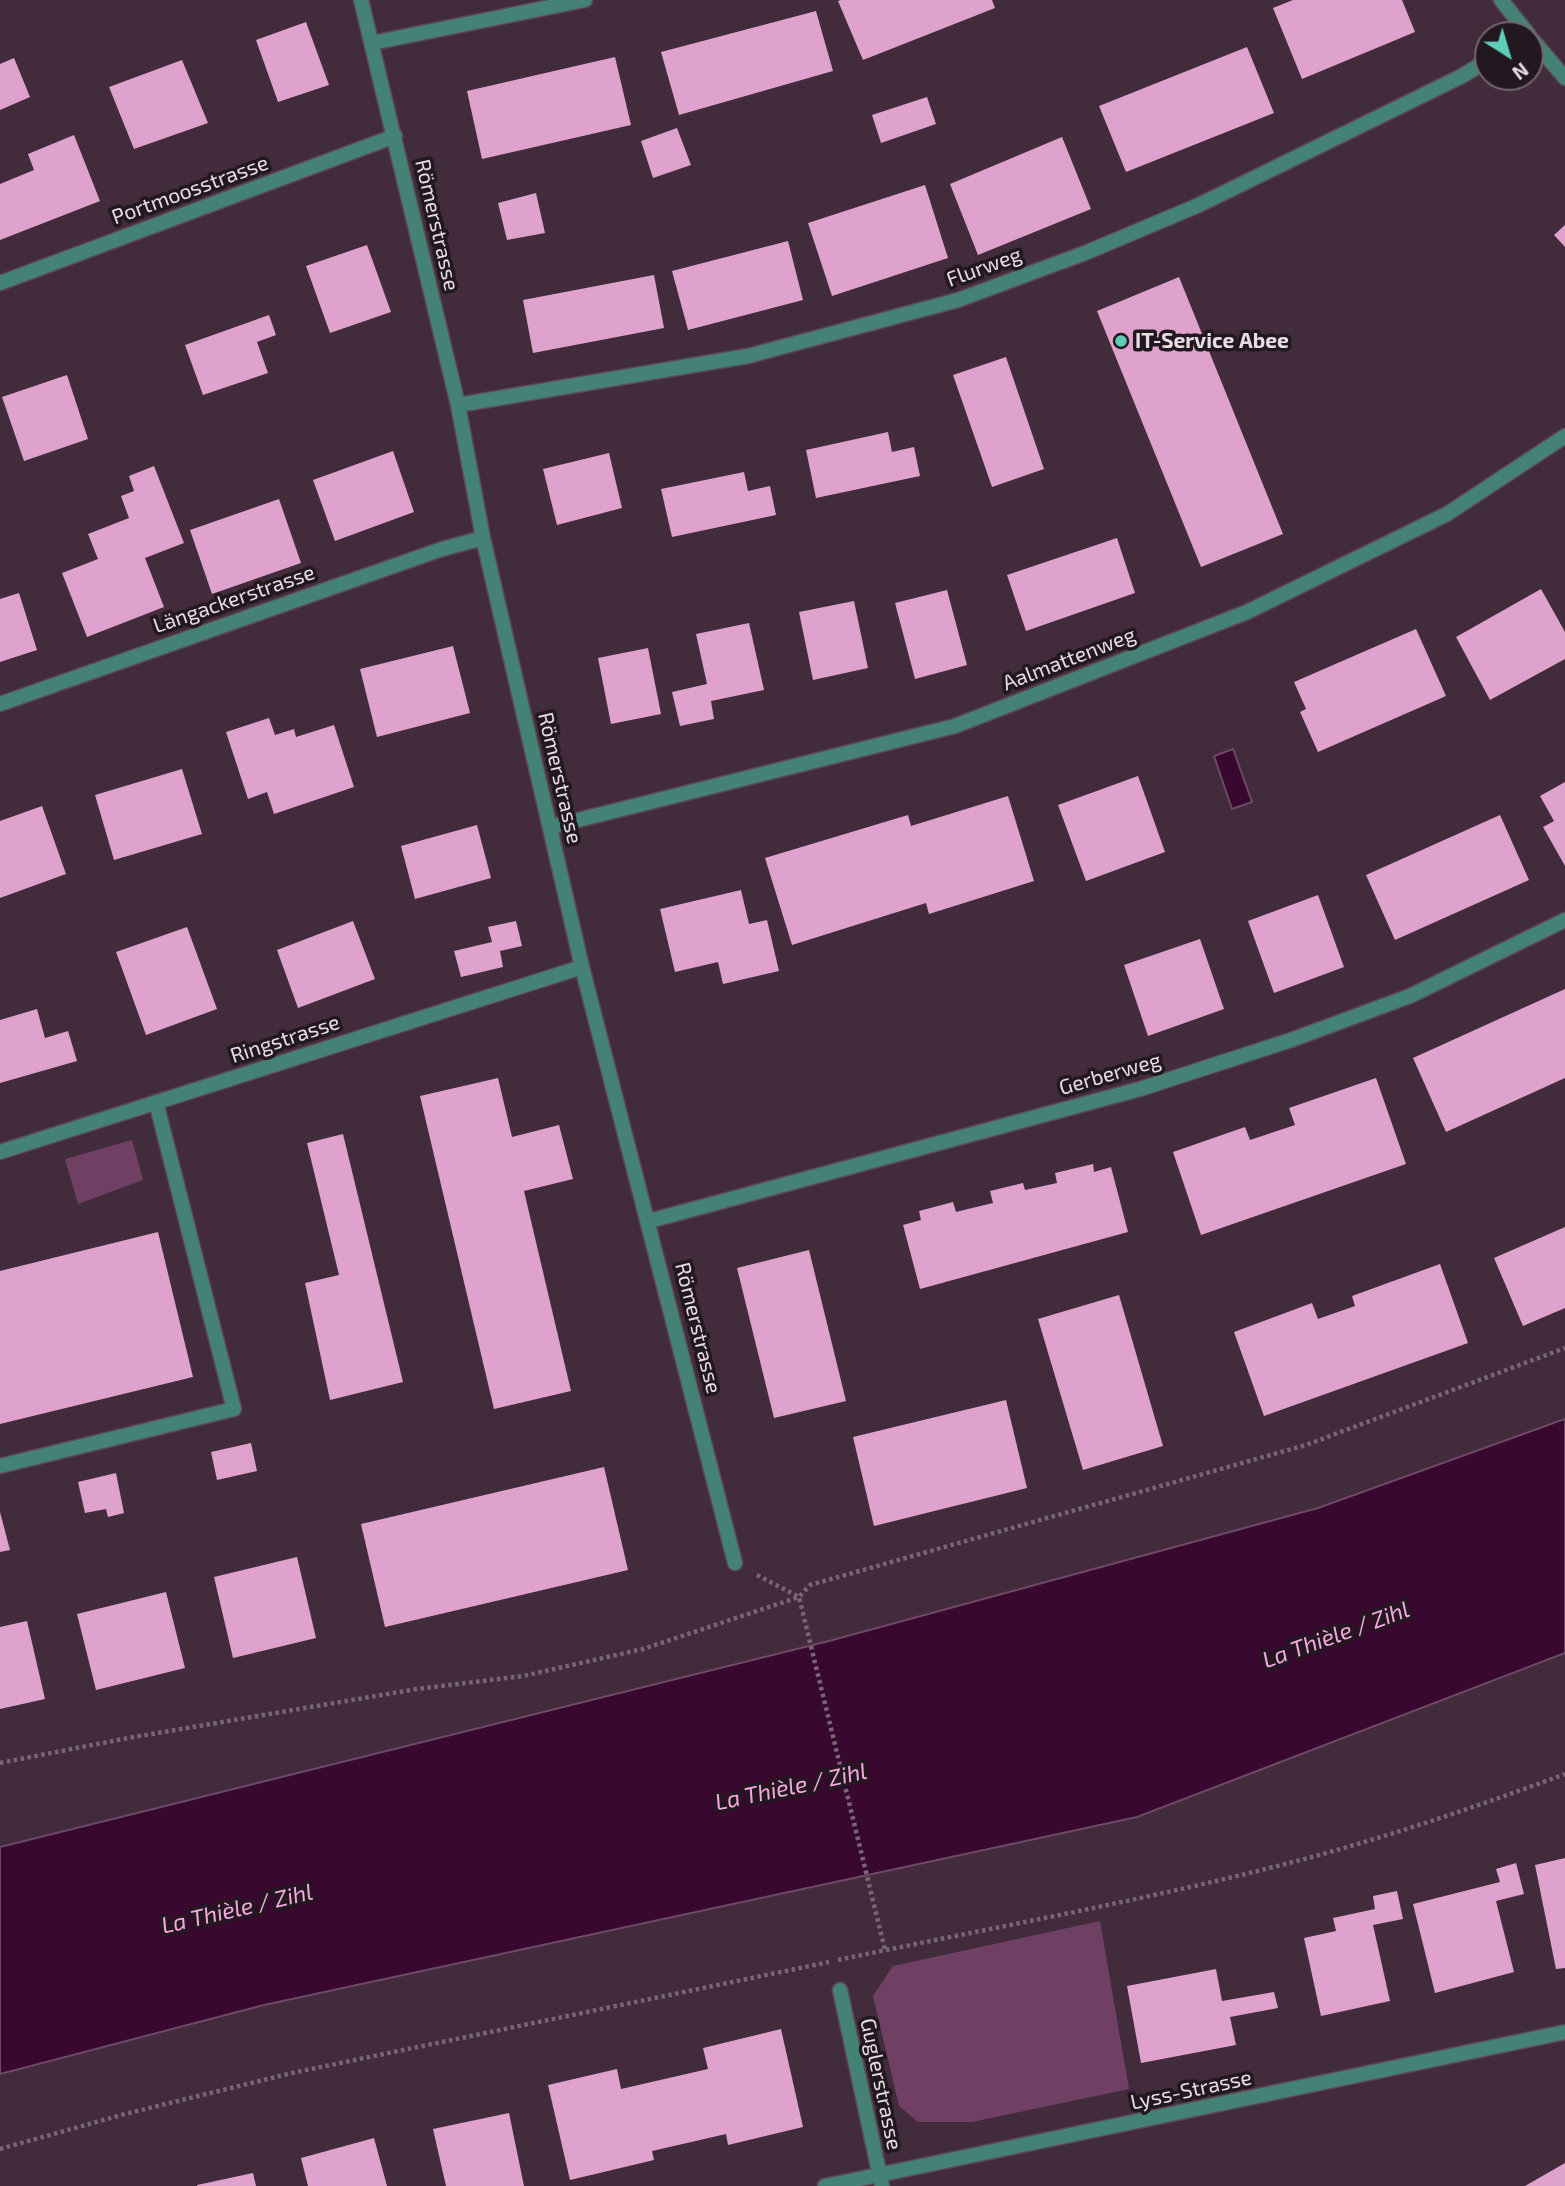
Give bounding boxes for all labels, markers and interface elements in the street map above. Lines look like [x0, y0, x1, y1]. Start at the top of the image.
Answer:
north arrow [1474, 21, 1544, 91]
text: N [1508, 58, 1533, 85]
street label: Portmoosstrasse [108, 150, 272, 230]
street label: Römerstrasse [410, 157, 464, 293]
street label: Flurweg [943, 242, 1025, 292]
place label: IT-Service Abee [1135, 328, 1289, 354]
marker: IT-Service Abee [1113, 333, 1129, 349]
street label: Längackerstrasse [150, 560, 318, 638]
street label: Aalmattenweg [999, 622, 1139, 696]
street label: Römerstrasse [533, 710, 587, 846]
street label: Ringstrasse [227, 1010, 343, 1068]
street label: Gerberweg [1056, 1047, 1164, 1101]
street label: Römerstrasse [670, 1260, 726, 1396]
water label: La Thièle / Zihl [1259, 1596, 1413, 1674]
water label: La Thièle / Zihl [713, 1757, 869, 1817]
water label: La Thièle / Zihl [159, 1878, 315, 1940]
street label: Guglerstrasse [855, 2016, 907, 2152]
street label: Lyss-Strasse [1128, 2065, 1254, 2115]

